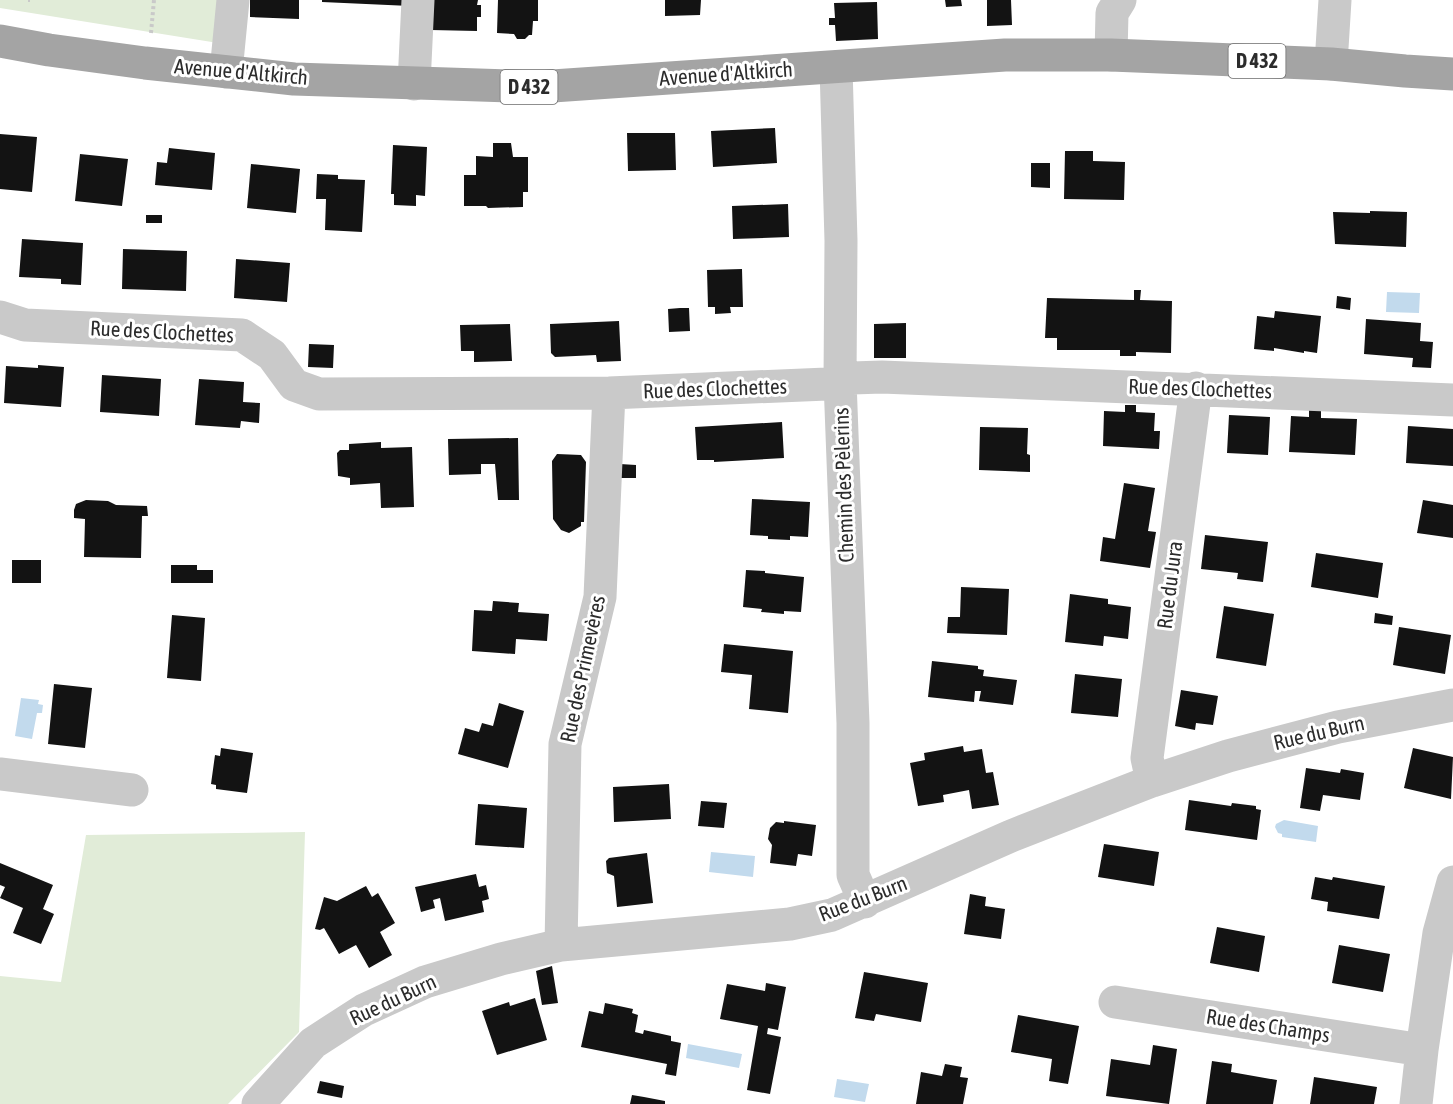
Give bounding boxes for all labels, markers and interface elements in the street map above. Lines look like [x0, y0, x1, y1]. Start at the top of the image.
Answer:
road number: D 432 [1228, 44, 1286, 78]
street label: Avenue d'Altkirch [173, 53, 309, 89]
street label: Avenue d'Altkirch [658, 56, 794, 90]
road number: D 432 [500, 70, 558, 104]
street label: Rue des Clochettes [90, 315, 235, 347]
street label: Rue des Clochettes [643, 373, 787, 403]
street label: Rue des Clochettes [1128, 373, 1272, 403]
street label: Chemin des Pèlerins [828, 407, 858, 563]
street label: Rue du Jura [1152, 540, 1186, 630]
street label: Rue des Primevères [555, 593, 609, 745]
street label: Rue du Burn [1271, 710, 1367, 754]
street label: Rue du Burn [815, 870, 910, 926]
street label: Rue du Burn [346, 969, 440, 1030]
street label: Rue des Champs [1205, 1003, 1332, 1047]

